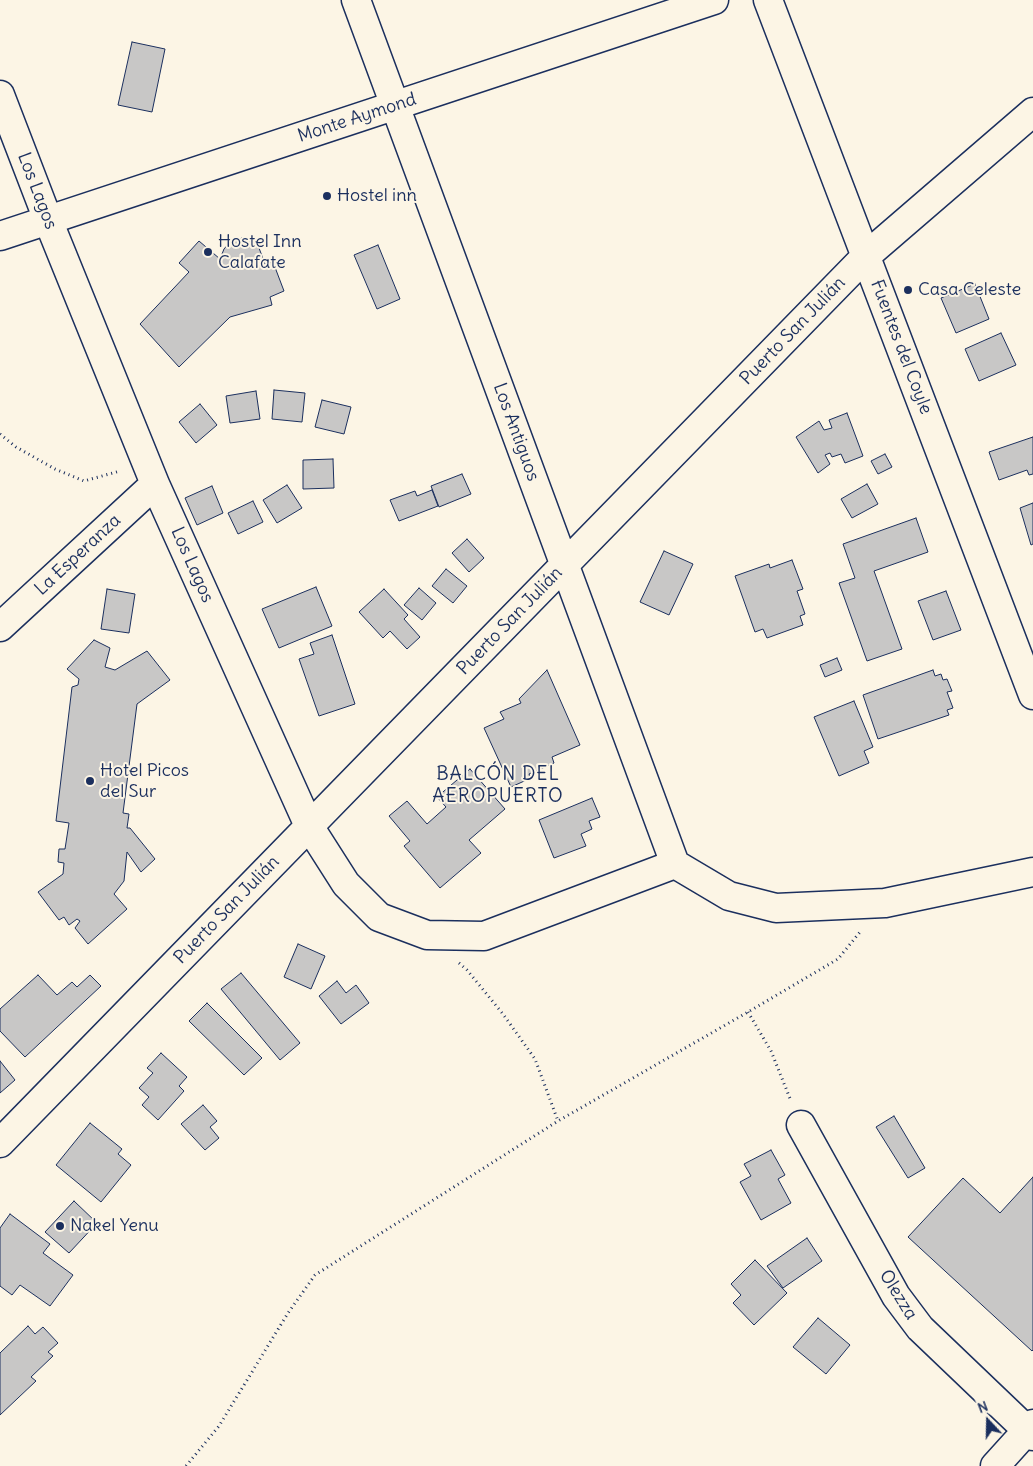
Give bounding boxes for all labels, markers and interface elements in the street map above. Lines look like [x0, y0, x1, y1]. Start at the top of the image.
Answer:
street label: Monte Aymond [295, 89, 419, 147]
street label: Los Lagos [13, 150, 61, 232]
place label: Hostel inn [337, 185, 417, 207]
marker: Hostel inn [321, 190, 333, 202]
place label: Hostel Inn Calafate [218, 231, 302, 274]
marker: Hostel Inn Calafate [202, 246, 214, 258]
street label: Puerto San Julián [736, 272, 850, 390]
street label: Fuentes del Coyle [865, 277, 937, 417]
place label: Casa Celeste [918, 279, 1021, 301]
marker: Casa Celeste [902, 284, 914, 296]
street label: Los Antiguos [488, 380, 544, 484]
street label: La Esperanza [31, 510, 125, 600]
street label: Los Lagos [166, 524, 218, 606]
street label: Puerto San Julián [453, 562, 567, 680]
place label: Hotel Picos del Sur [100, 760, 189, 802]
district label: BALCÓN DEL AEROPUERTO [431, 764, 565, 808]
marker: Hotel Picos del Sur [84, 775, 96, 787]
street label: Puerto San Julián [170, 851, 284, 969]
place label: Nakel Yenu [70, 1215, 159, 1237]
marker: Nakel Yenu [54, 1220, 66, 1232]
street label: Olezza [874, 1266, 922, 1324]
north arrow [963, 1396, 1013, 1446]
text: N [975, 1397, 990, 1417]

